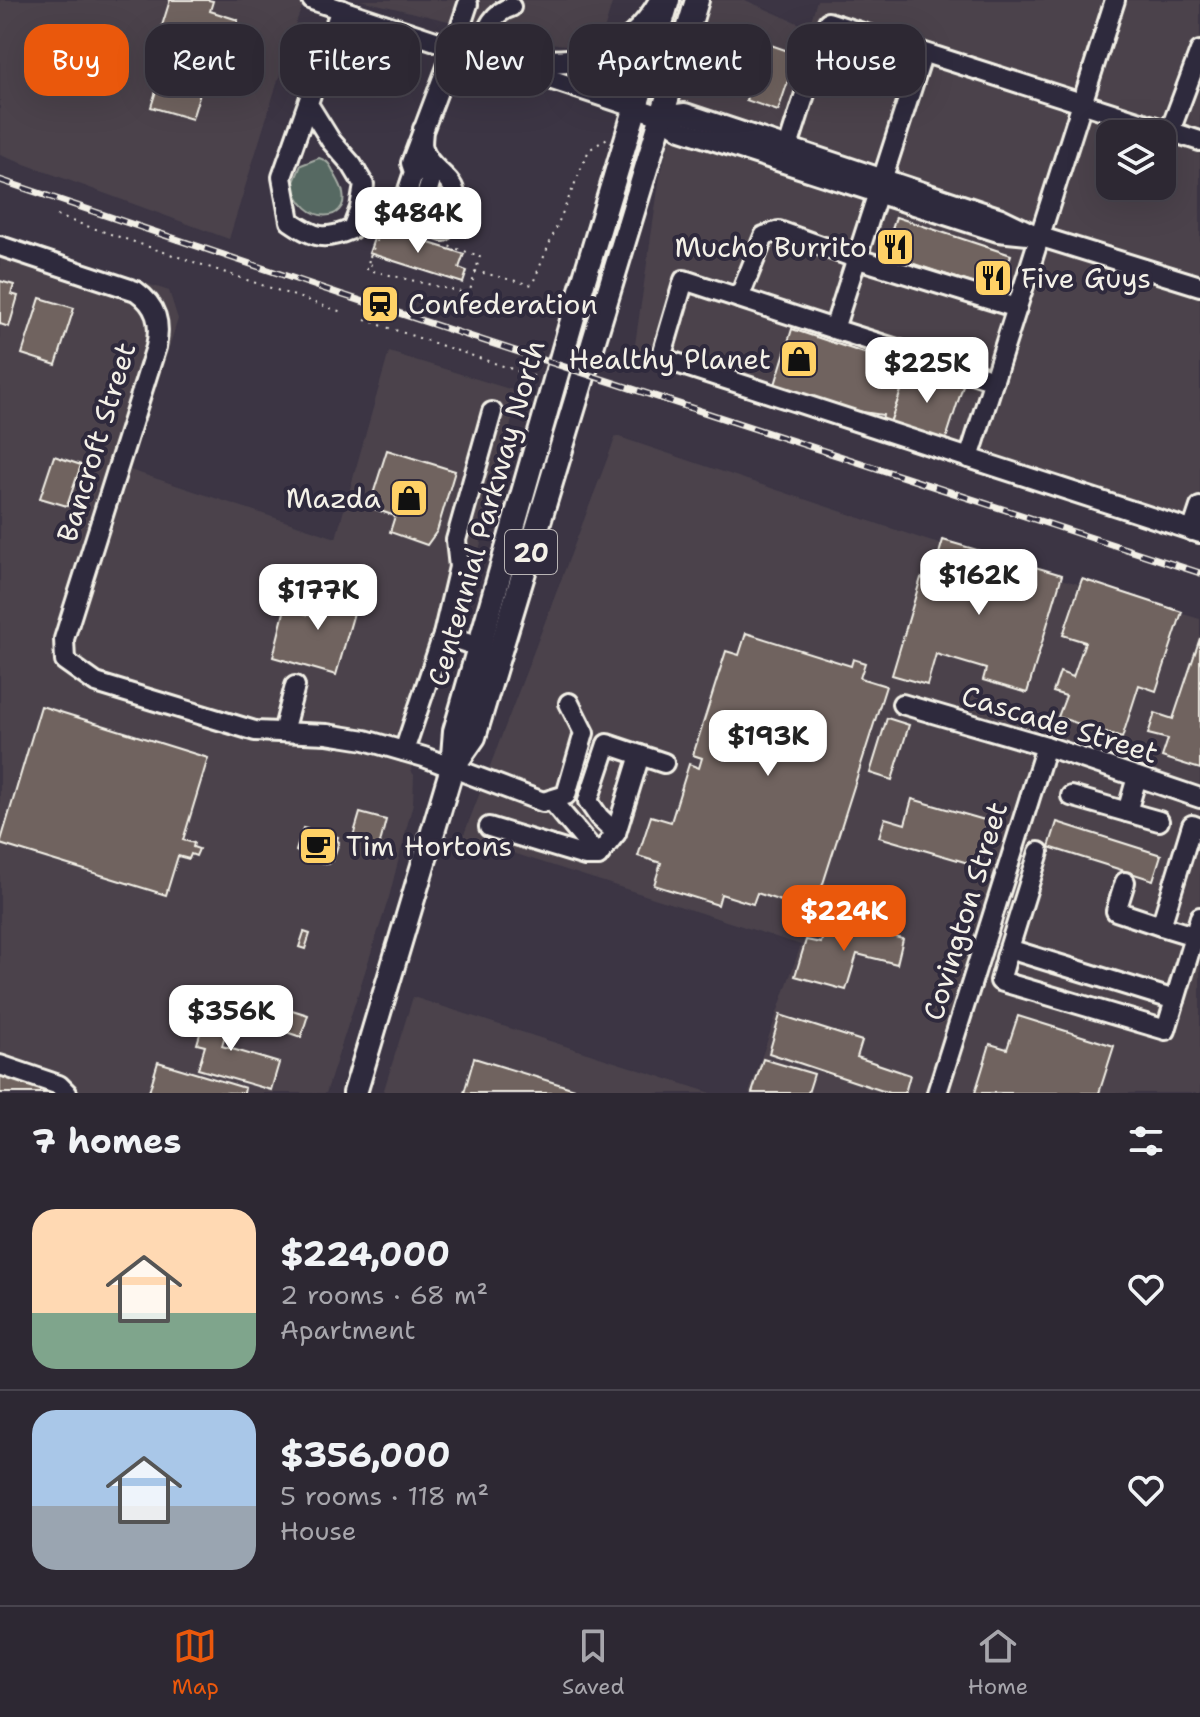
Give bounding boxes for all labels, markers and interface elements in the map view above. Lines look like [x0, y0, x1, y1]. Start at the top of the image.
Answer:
chip: Buy [24, 24, 129, 96]
chip: Rent [145, 24, 264, 96]
chip: Filters [280, 24, 420, 96]
chip: New [436, 24, 553, 96]
chip: Apartment [569, 24, 771, 96]
chip: House [787, 24, 925, 96]
map controls [1096, 120, 1176, 200]
button: layers [1096, 120, 1176, 200]
pin: $484K [362, 187, 474, 255]
text: $484K [373, 195, 463, 230]
restaurant icon: Mucho Burrito [874, 226, 916, 268]
place label: Mucho Burrito [674, 228, 867, 266]
restaurant icon: Five Guys [972, 257, 1014, 299]
place label: Five Guys [1021, 259, 1151, 297]
station icon: Confederation [359, 283, 401, 325]
place label: Confederation [408, 285, 598, 323]
street label: Centennial Parkway North [418, 335, 554, 691]
pin: $225K [871, 337, 983, 405]
street label: Bancroft Street [48, 338, 144, 546]
shop icon: Healthy Planet [778, 338, 820, 380]
place label: Healthy Planet [569, 340, 771, 378]
text: $225K [883, 345, 971, 380]
shop icon: Mazda [388, 477, 430, 519]
place label: Mazda [286, 479, 381, 517]
road number: 20 [505, 530, 557, 574]
pin: $162K [923, 549, 1035, 617]
text: $162K [938, 557, 1020, 592]
pin: $177K [262, 564, 374, 632]
text: $177K [277, 572, 359, 607]
street label: Cascade Street [957, 676, 1163, 772]
pin: $193K [712, 710, 824, 778]
text: $193K [727, 718, 809, 753]
street label: Covington Street [914, 797, 1016, 1025]
cafe icon: Tim Hortons [297, 825, 339, 867]
place label: Tim Hortons [346, 827, 512, 865]
pin: $224K [788, 885, 900, 953]
text: $224K [800, 893, 888, 928]
pin: $356K [175, 985, 287, 1053]
text: $356K [187, 993, 275, 1028]
text: 7 homes [32, 1118, 181, 1164]
icon: filters [1124, 1119, 1168, 1163]
text: $224,000 [280, 1231, 450, 1277]
icon: home [96, 1241, 192, 1337]
icon: heart [1124, 1267, 1168, 1311]
text: 2 rooms · 68 m² [280, 1277, 488, 1312]
text: Apartment [280, 1312, 416, 1347]
text: $356,000 [280, 1432, 451, 1478]
icon: home [96, 1442, 192, 1538]
icon: heart [1124, 1468, 1168, 1512]
text: 5 rooms · 118 m² [280, 1478, 489, 1513]
text: House [280, 1513, 356, 1548]
tab: Map [172, 1624, 219, 1701]
tab: Saved [562, 1624, 625, 1701]
tab: Home [968, 1624, 1028, 1701]

